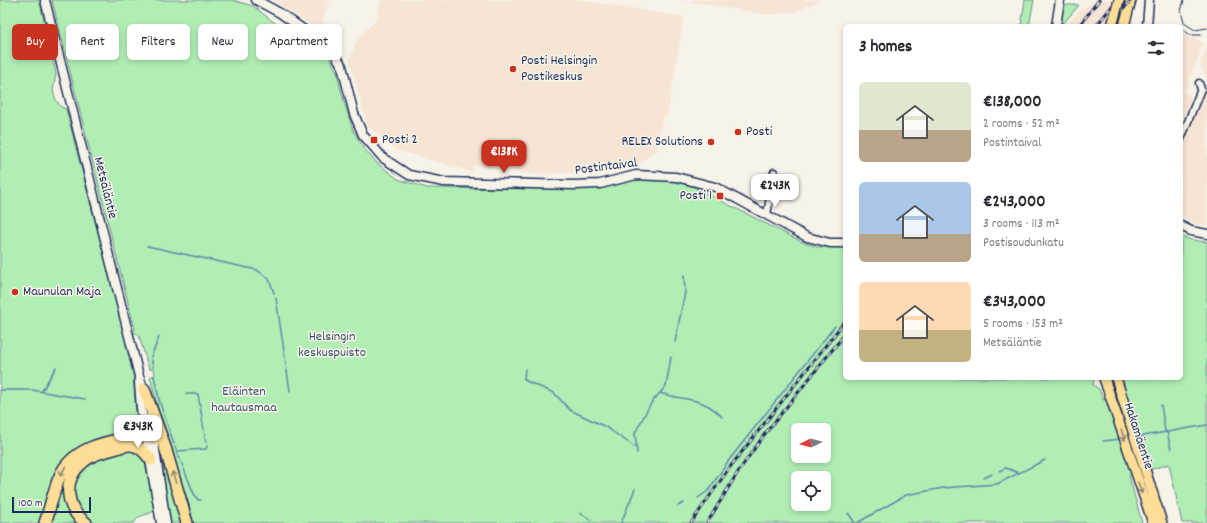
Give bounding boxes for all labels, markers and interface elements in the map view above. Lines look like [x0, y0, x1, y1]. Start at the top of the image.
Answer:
chip: Buy [12, 24, 58, 60]
chip: Rent [66, 24, 119, 60]
chip: Filters [127, 24, 190, 60]
chip: New [198, 24, 248, 60]
chip: Apartment [256, 24, 342, 60]
text: 3 homes [859, 36, 912, 60]
icon: filters [1145, 37, 1167, 59]
place label: Posti Helsingin Postikeskus [521, 51, 597, 87]
marker: Posti Helsingin Postikeskus [508, 64, 518, 74]
text: €138,000 [983, 91, 1042, 115]
icon: home [891, 98, 939, 146]
text: 2 rooms · 52 m² [983, 115, 1060, 134]
place label: Posti [746, 122, 773, 142]
marker: Posti [733, 127, 743, 137]
place label: Posti 2 [382, 130, 418, 150]
place label: RELEX Solutions [622, 132, 703, 152]
text: Postintaival [983, 134, 1041, 153]
marker: Posti 2 [369, 135, 379, 145]
marker: RELEX Solutions [706, 137, 716, 147]
pin: €138K [476, 140, 532, 174]
text: €138K [490, 143, 518, 162]
street label: Postintaival [574, 153, 639, 181]
street label: Metsäläntie [88, 155, 122, 221]
pin: €243K [747, 174, 803, 208]
text: €243K [760, 177, 790, 196]
place label: Posti 1 [680, 186, 712, 206]
marker: Posti 1 [715, 191, 725, 201]
text: €243,000 [983, 191, 1046, 215]
icon: home [891, 198, 939, 246]
text: 3 rooms · 113 m² [983, 215, 1060, 234]
text: Postisoudunkatu [983, 234, 1064, 253]
place label: Maunulan Maja [23, 282, 101, 302]
marker: Maunulan Maja [10, 287, 20, 297]
text: €343,000 [983, 291, 1046, 315]
icon: home [891, 298, 939, 346]
text: 5 rooms · 153 m² [983, 315, 1063, 334]
park label: Helsingin keskuspuisto [298, 327, 366, 363]
text: Metsäläntie [983, 334, 1042, 353]
park label: Eläinten hautausmaa [211, 382, 277, 418]
street label: Hakamäentie [1118, 400, 1158, 472]
pin: €343K [110, 415, 166, 449]
text: €343K [123, 418, 153, 437]
north arrow [791, 423, 831, 463]
map controls [791, 423, 831, 511]
one-way arrow [1119, 429, 1127, 441]
one-way arrow [58, 465, 66, 477]
one-way arrow [170, 471, 177, 484]
button: locate [791, 471, 831, 511]
one-way arrow [1137, 481, 1145, 493]
scale bar [12, 495, 91, 514]
text: 100 m [18, 496, 42, 512]

